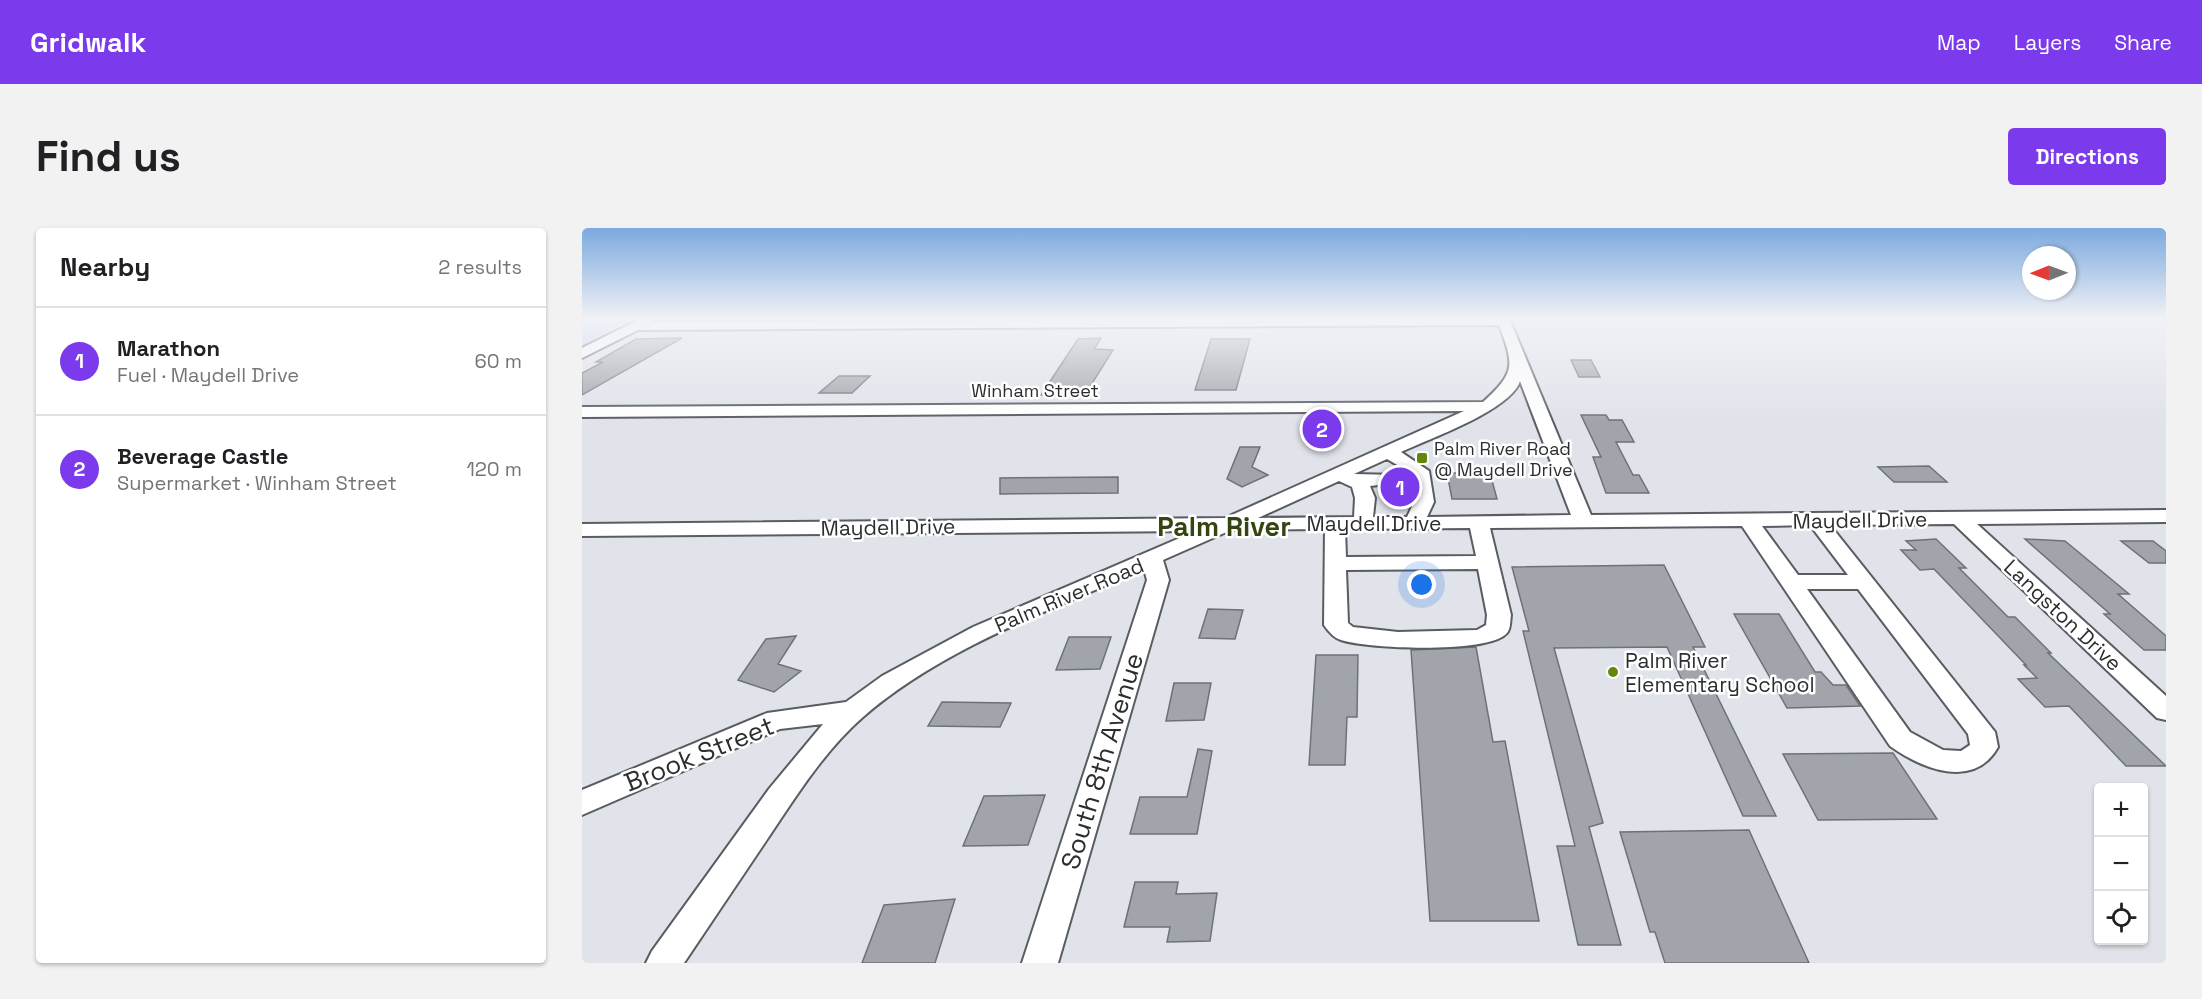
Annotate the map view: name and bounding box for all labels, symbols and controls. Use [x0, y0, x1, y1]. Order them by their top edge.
text: Gridwalk [30, 24, 146, 60]
text: Map [1937, 29, 1981, 56]
text: Layers [2014, 29, 2081, 56]
text: Share [2114, 29, 2172, 56]
button: Directions [2008, 128, 2166, 185]
text: Find us [36, 130, 181, 183]
north arrow [2022, 246, 2076, 300]
text: Nearby [60, 250, 150, 284]
text: 2 results [438, 254, 522, 280]
text: Marathon [117, 334, 220, 362]
text: 1 [75, 348, 84, 374]
text: 60 m [475, 348, 522, 374]
text: Fuel · Maydell Drive [117, 362, 299, 388]
street label: Winham Street [971, 379, 1099, 402]
pin: 2 [1302, 406, 1342, 452]
place label: Palm River Road @ Maydell Drive [1434, 437, 1573, 481]
text: Beverage Castle [117, 442, 288, 470]
marker: Palm River Road @ Maydell Drive [1415, 451, 1429, 465]
text: 2 [74, 456, 85, 482]
text: 120 m [466, 456, 522, 482]
pin: 1 [1380, 464, 1420, 510]
text: Supermarket · Winham Street [117, 470, 397, 496]
street label: Maydell Drive [1792, 505, 1928, 535]
district label: Palm River [1157, 509, 1291, 544]
street label: Maydell Drive [1307, 510, 1441, 537]
street label: Maydell Drive [820, 512, 956, 542]
street label: Palm River Road [990, 551, 1148, 639]
street label: Langston Drive [1998, 553, 2128, 677]
your location [1407, 570, 1436, 599]
place label: Palm River Elementary School [1625, 647, 1815, 698]
street label: South 8th Avenue [1053, 649, 1151, 873]
marker: Palm River Elementary School [1606, 665, 1620, 679]
street label: Brook Street [619, 708, 779, 800]
map controls [2094, 783, 2148, 945]
button: + [2094, 783, 2148, 837]
button: − [2094, 837, 2148, 891]
button: locate [2094, 891, 2148, 945]

